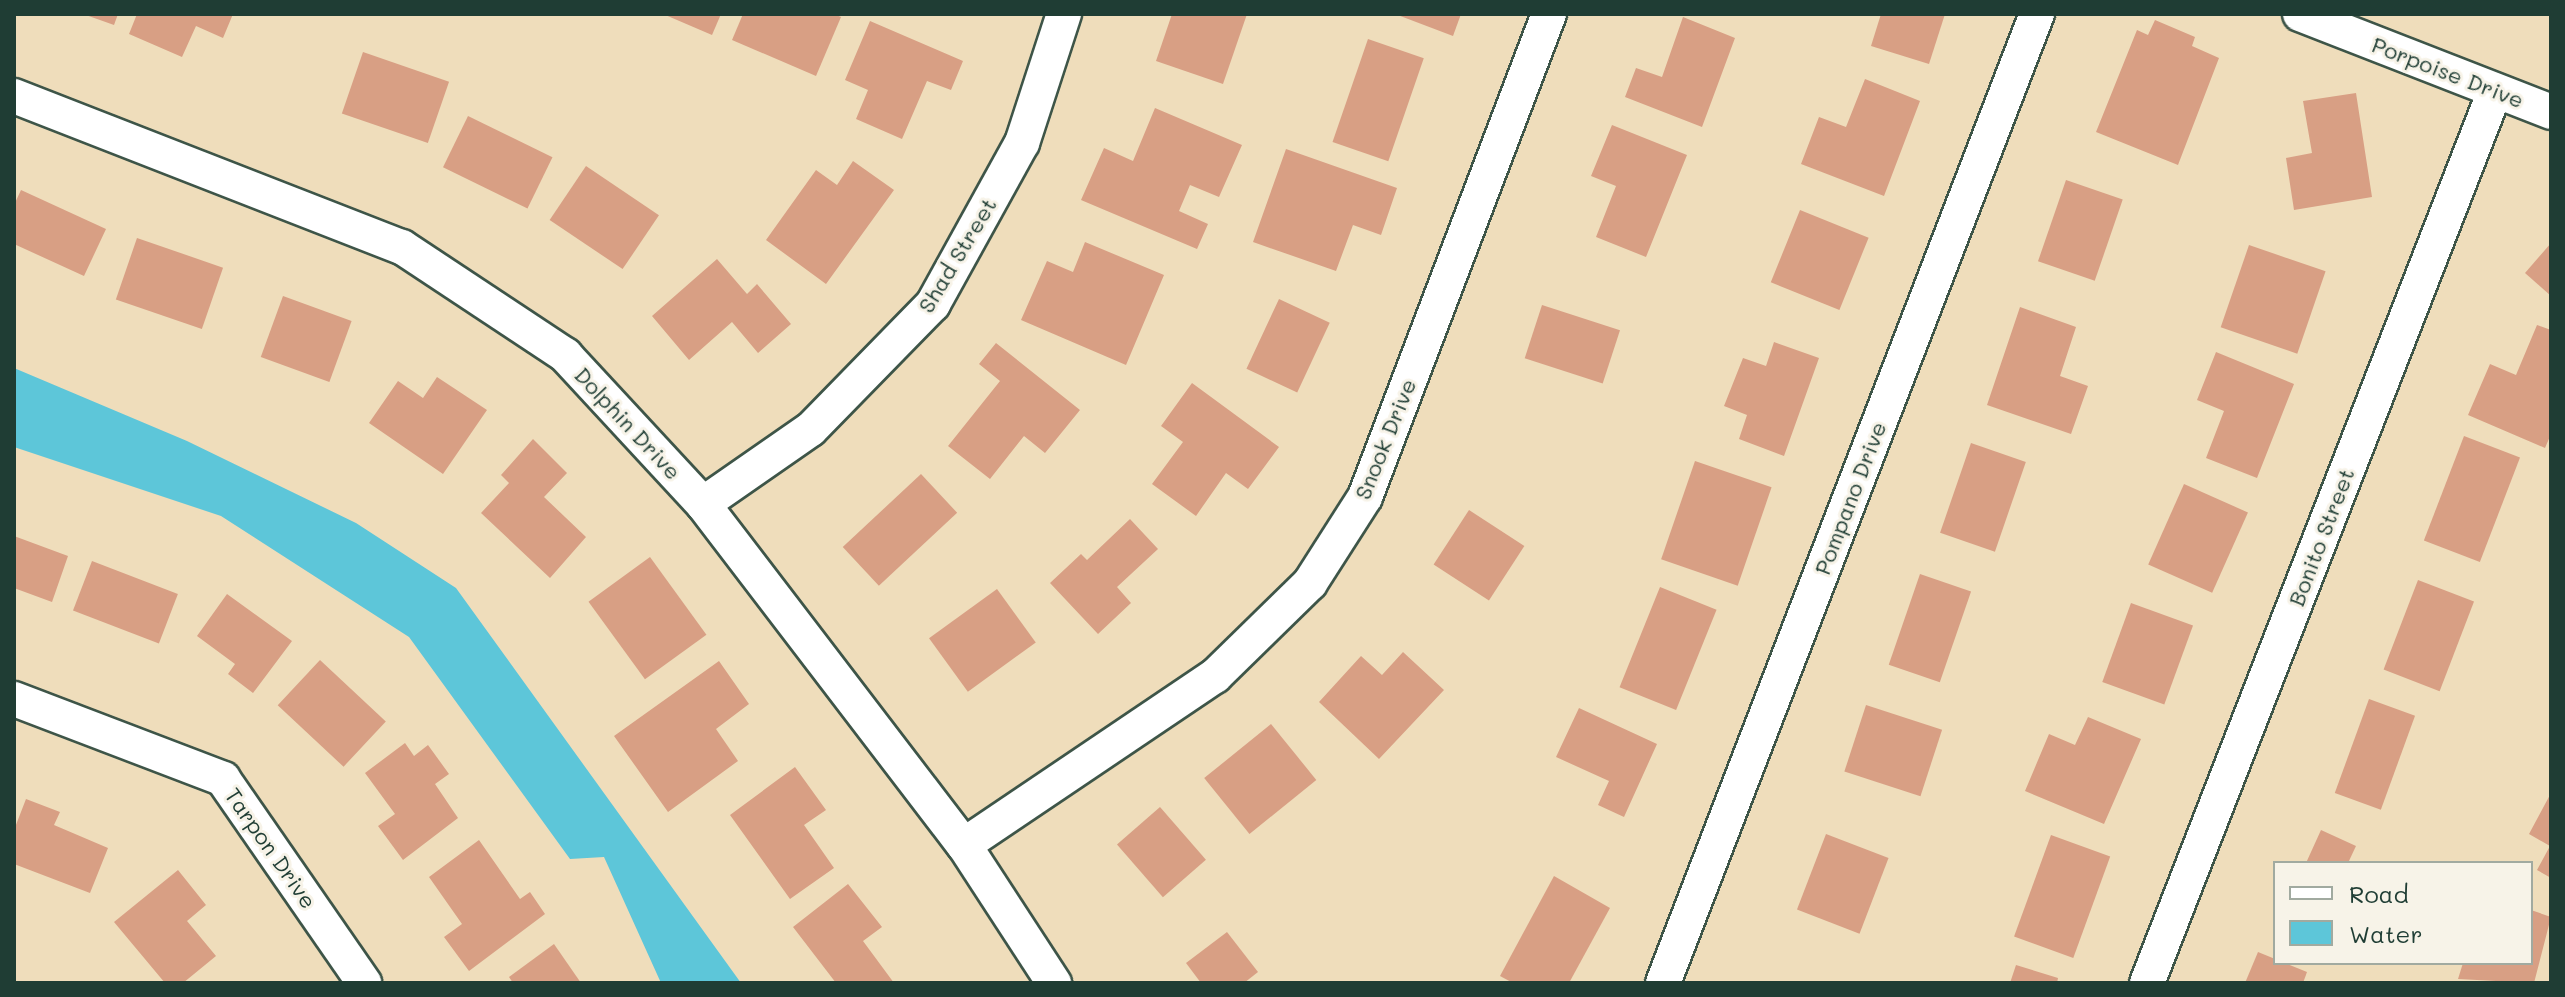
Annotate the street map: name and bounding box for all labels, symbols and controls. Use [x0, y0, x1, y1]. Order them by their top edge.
street label: Porpoise Drive [2368, 31, 2528, 113]
street label: Shad Street [912, 193, 1002, 317]
street label: Dolphin Drive [569, 361, 687, 485]
street label: Snook Drive [1349, 375, 1421, 503]
street label: Pompano Drive [1809, 418, 1891, 578]
street label: Bonito Street [2283, 464, 2359, 610]
street label: Tarpon Drive [220, 783, 322, 913]
legend [2273, 861, 2533, 965]
text: Road [2349, 878, 2409, 909]
text: Water [2349, 918, 2423, 949]

